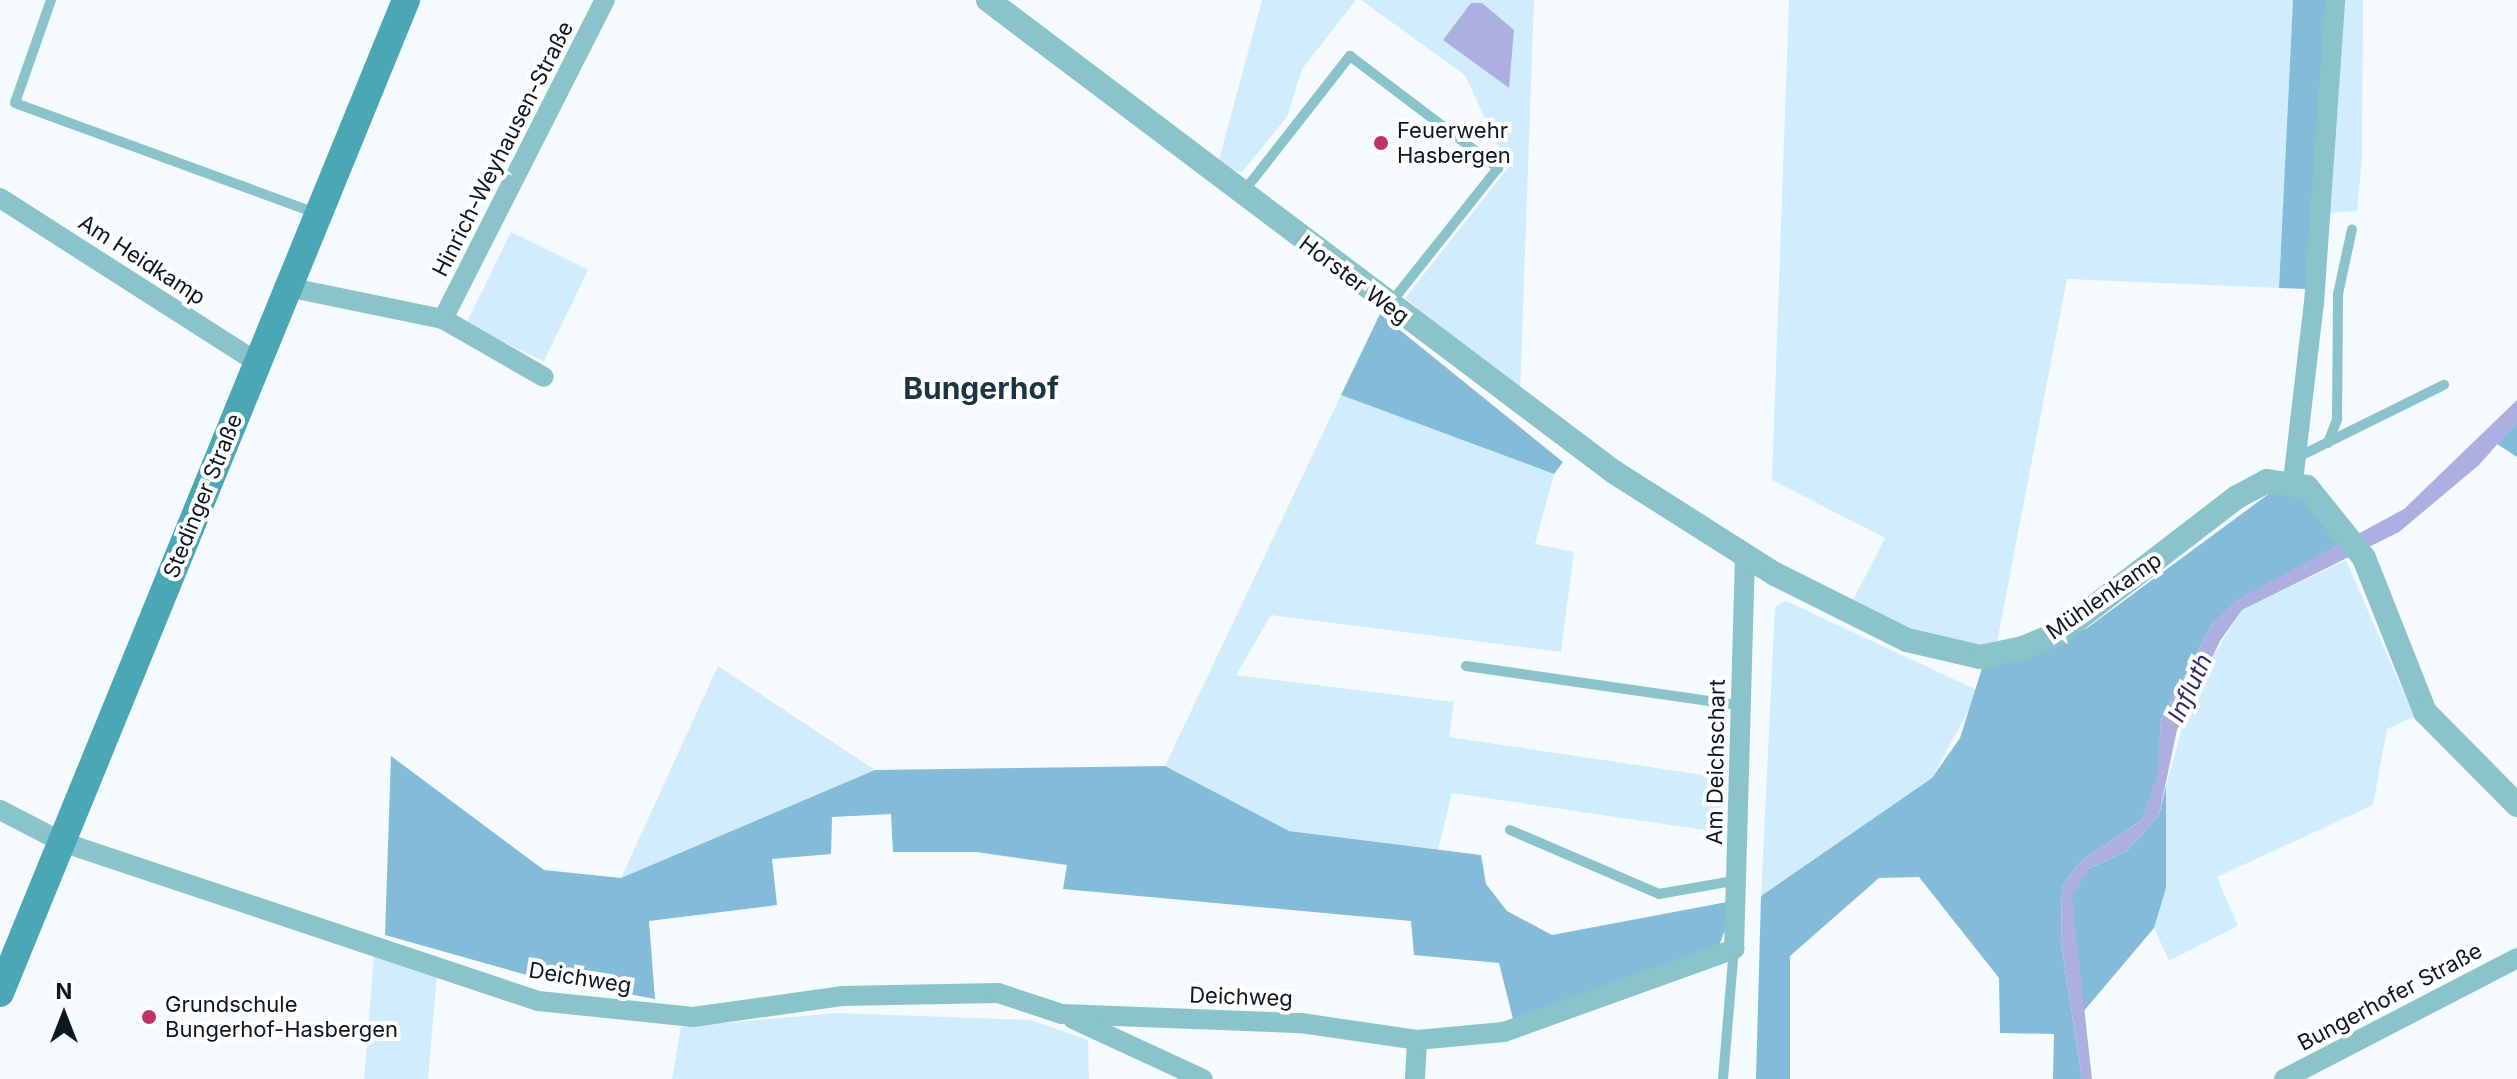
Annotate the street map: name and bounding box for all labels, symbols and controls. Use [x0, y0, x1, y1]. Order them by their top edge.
street label: Hinrich-Weyhausen-Straße [427, 17, 579, 281]
place label: Feuerwehr Hasbergen [1397, 117, 1511, 168]
marker: Feuerwehr Hasbergen [1372, 134, 1390, 152]
street label: Am Heidkamp [74, 209, 210, 311]
street label: Horster Weg [1294, 230, 1414, 330]
district label: Bungerhof [903, 370, 1059, 406]
street label: Stedinger Straße [158, 410, 248, 582]
street label: Mühlenkamp [2041, 547, 2167, 645]
water label: Influth [2162, 649, 2218, 727]
street label: Am Deichschart [1701, 679, 1731, 845]
street label: Bungerhofer Straße [2293, 937, 2487, 1057]
street label: Deichweg [527, 957, 633, 999]
north arrow [24, 975, 104, 1055]
text: N [56, 978, 72, 1004]
street label: Deichweg [1189, 982, 1293, 1012]
place label: Grundschule Bungerhof-Hasbergen [165, 991, 398, 1042]
marker: Grundschule Bungerhof-Hasbergen [140, 1008, 158, 1026]

